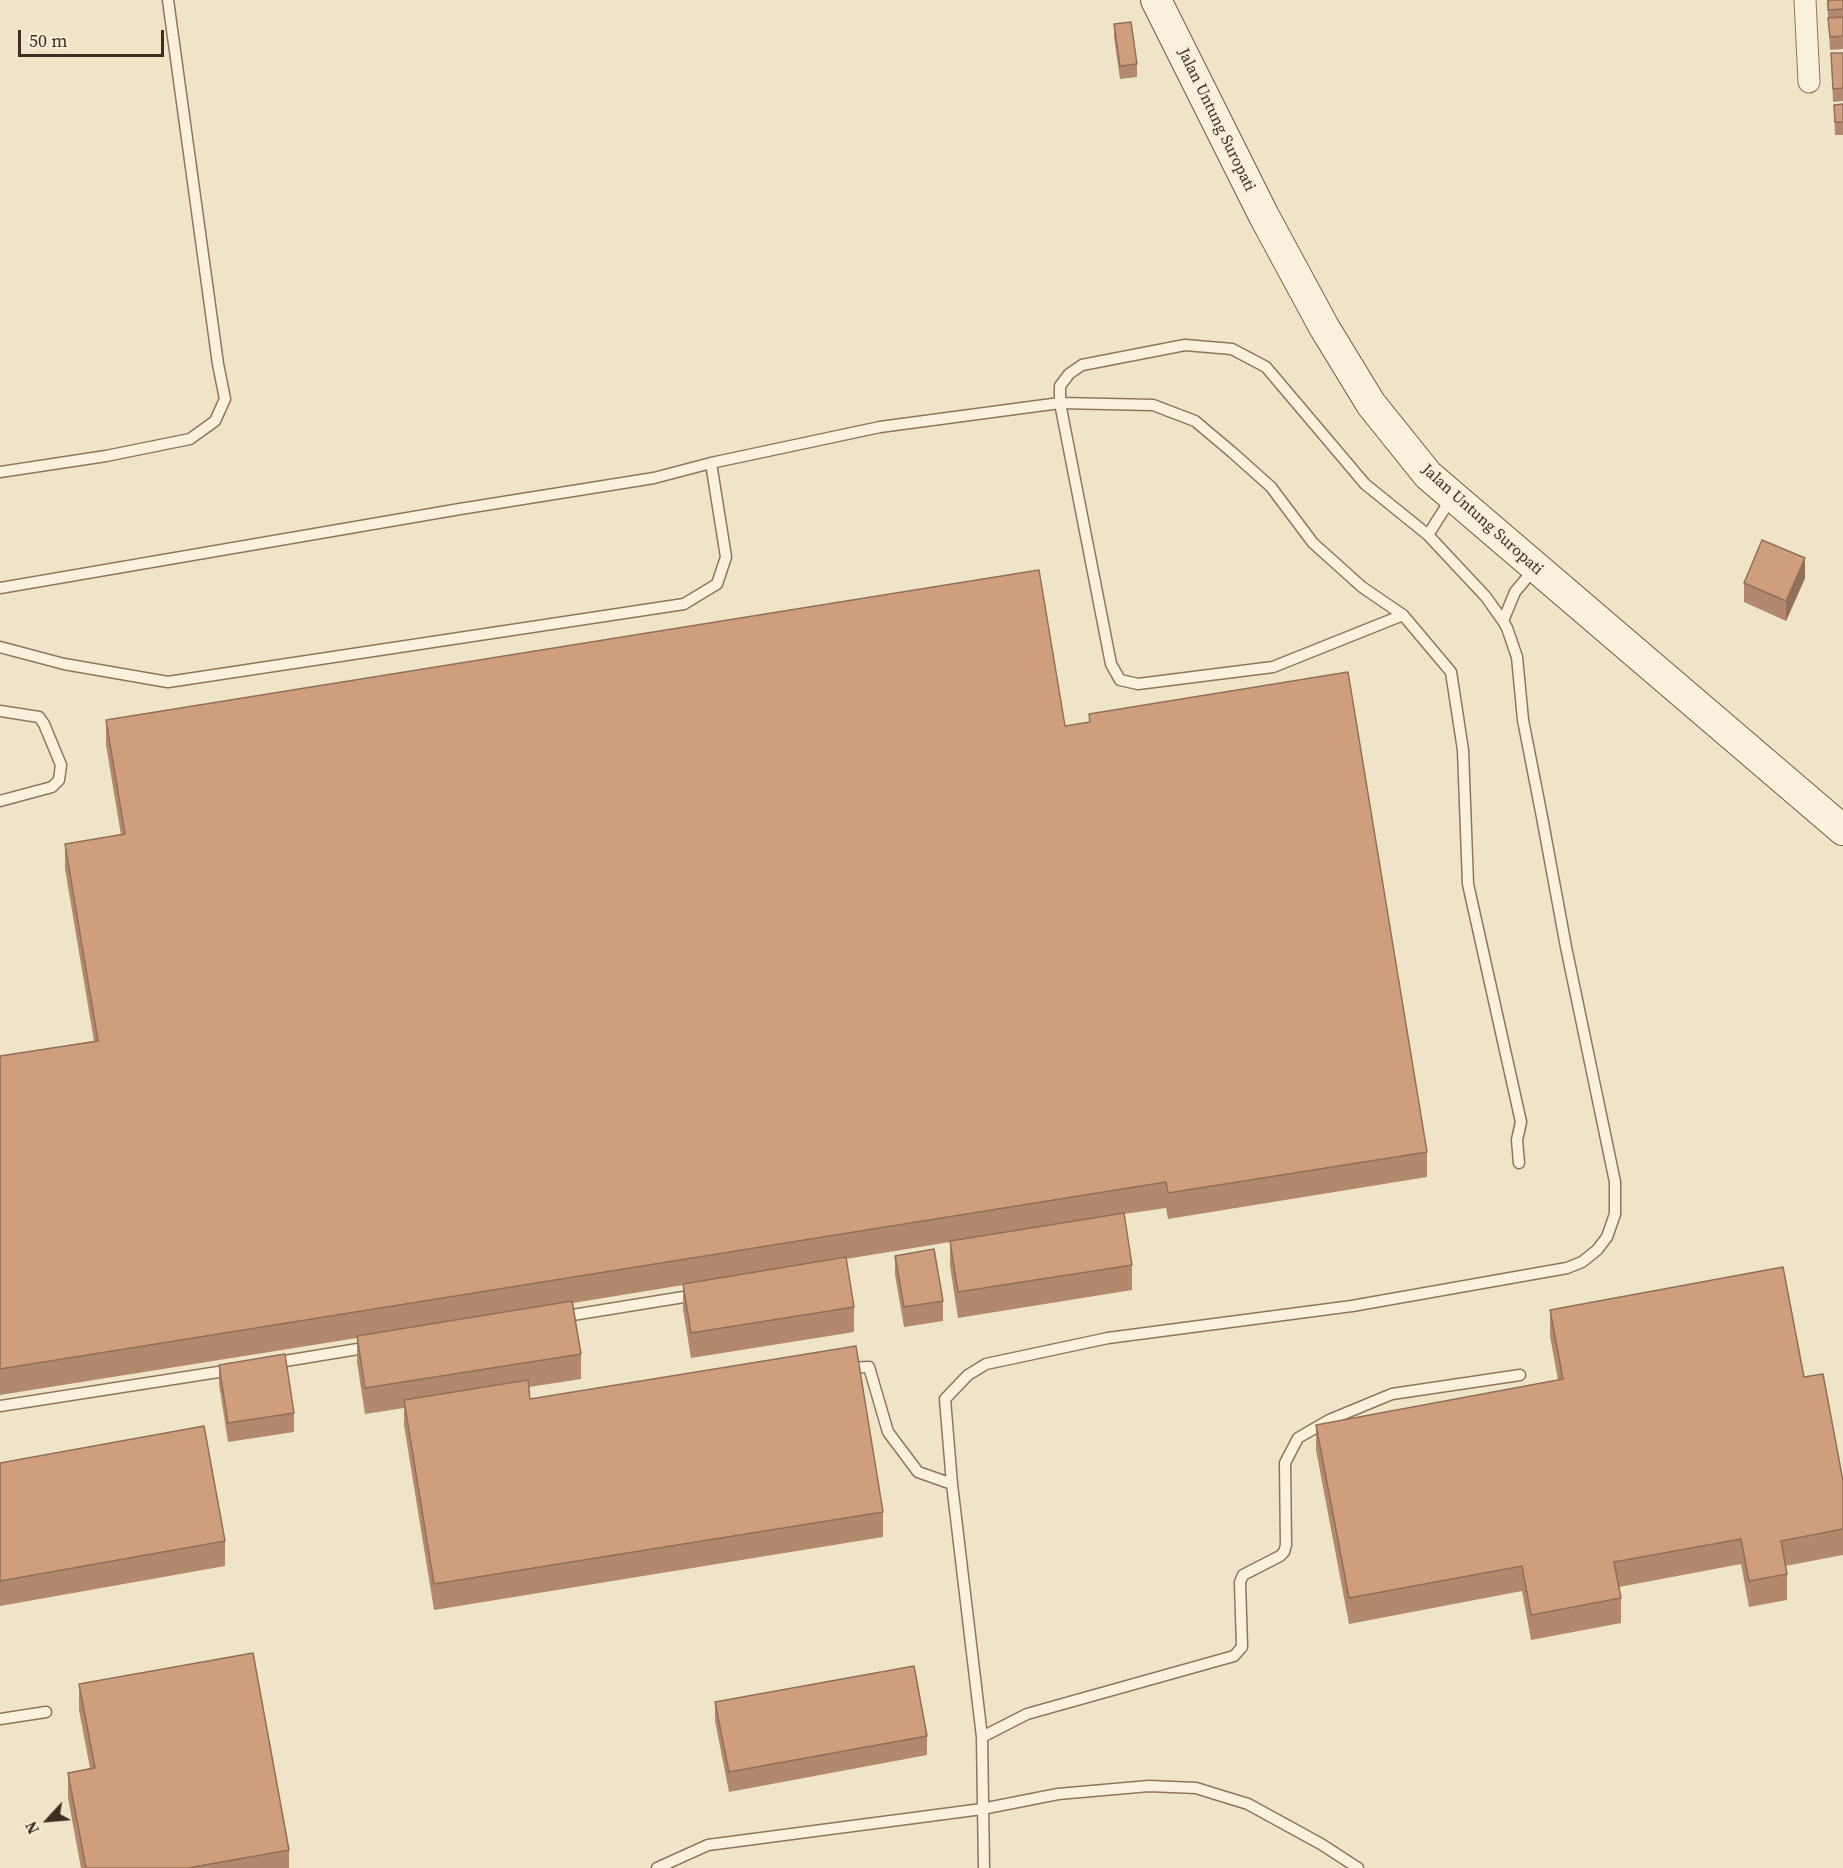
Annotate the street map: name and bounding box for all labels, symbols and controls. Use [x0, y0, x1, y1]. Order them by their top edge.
scale bar [21, 18, 166, 56]
text: 50 m [29, 28, 67, 53]
street label: Jalan Untung Suropati [1173, 45, 1259, 195]
street label: Jalan Untung Suropati [1417, 460, 1547, 580]
north arrow [18, 1790, 78, 1850]
text: N [19, 1818, 44, 1838]

